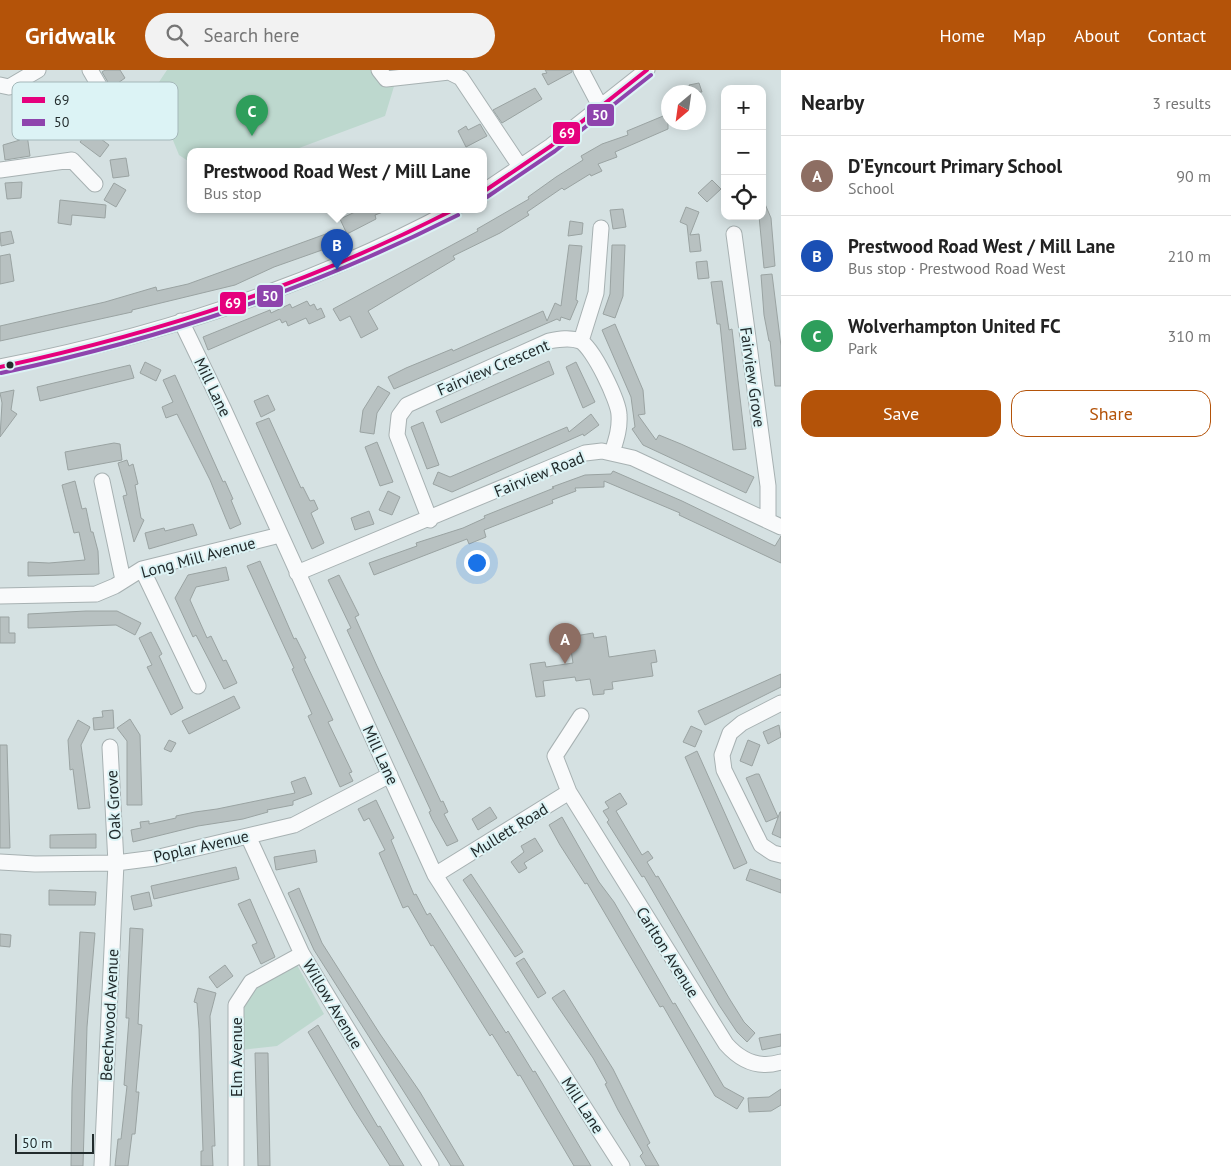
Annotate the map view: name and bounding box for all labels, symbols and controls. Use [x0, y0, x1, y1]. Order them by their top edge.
search box [145, 13, 495, 58]
text: Gridwalk [25, 20, 115, 51]
icon: search [163, 21, 191, 49]
text: Search here [203, 23, 299, 47]
text: Home [939, 24, 985, 47]
text: Map [1013, 24, 1046, 47]
text: About [1074, 24, 1120, 47]
text: Contact [1148, 24, 1206, 47]
legend [12, 82, 178, 140]
north arrow [661, 85, 706, 130]
map controls [721, 85, 766, 220]
button: + [721, 85, 766, 130]
text: Nearby [801, 89, 864, 116]
text: 69 [54, 91, 69, 109]
text: 3 results [1152, 93, 1211, 113]
pin: C [236, 95, 268, 136]
line badge: 50 [586, 103, 615, 127]
text: 50 [592, 106, 608, 124]
text: 50 [54, 113, 70, 131]
line badge: 69 [552, 121, 581, 145]
text: 69 [559, 124, 575, 142]
button: − [721, 130, 766, 175]
popup [187, 148, 487, 213]
text: D'Eyncourt Primary School [848, 154, 1062, 178]
text: Prestwood Road West / Mill Lane [203, 159, 471, 183]
text: A [812, 166, 822, 186]
text: 90 m [1176, 166, 1211, 186]
button: locate [721, 175, 766, 220]
text: School [848, 178, 894, 198]
text: Bus stop [203, 183, 262, 203]
pin: B [321, 229, 353, 270]
text: Prestwood Road West / Mill Lane [848, 234, 1115, 258]
text: B [812, 246, 822, 266]
text: 210 m [1168, 246, 1211, 266]
text: Bus stop · Prestwood Road West [848, 258, 1065, 278]
line badge: 50 [256, 284, 284, 308]
text: 50 [262, 287, 278, 305]
line badge: 69 [219, 291, 247, 315]
text: 69 [225, 294, 241, 312]
text: Wolverhampton United FC [848, 314, 1061, 338]
street label: Fairview Grove [736, 326, 770, 428]
text: C [813, 326, 821, 346]
text: 310 m [1168, 326, 1211, 346]
street label: Fairview Crescent [434, 334, 553, 400]
text: Park [848, 338, 877, 358]
street label: Mill Lane [190, 354, 236, 420]
unlabelled marker [5, 360, 15, 370]
button: Save [801, 390, 1001, 437]
button: Share [1011, 390, 1211, 437]
street label: Fairview Road [491, 447, 587, 501]
street label: Long Mill Avenue [139, 532, 257, 582]
your location [464, 550, 490, 576]
pin: A [549, 623, 581, 664]
street label: Mill Lane [359, 722, 403, 788]
street label: Oak Grove [101, 770, 125, 840]
street label: Mullett Road [466, 798, 552, 862]
street label: Poplar Avenue [151, 825, 251, 867]
street label: Carlton Avenue [632, 903, 704, 1001]
street label: Beechwood Avenue [96, 948, 122, 1082]
street label: Willow Avenue [299, 956, 367, 1052]
street label: Elm Avenue [226, 1017, 246, 1097]
street label: Mill Lane [557, 1073, 609, 1137]
scale bar [15, 1131, 94, 1154]
text: 50 m [22, 1134, 52, 1152]

